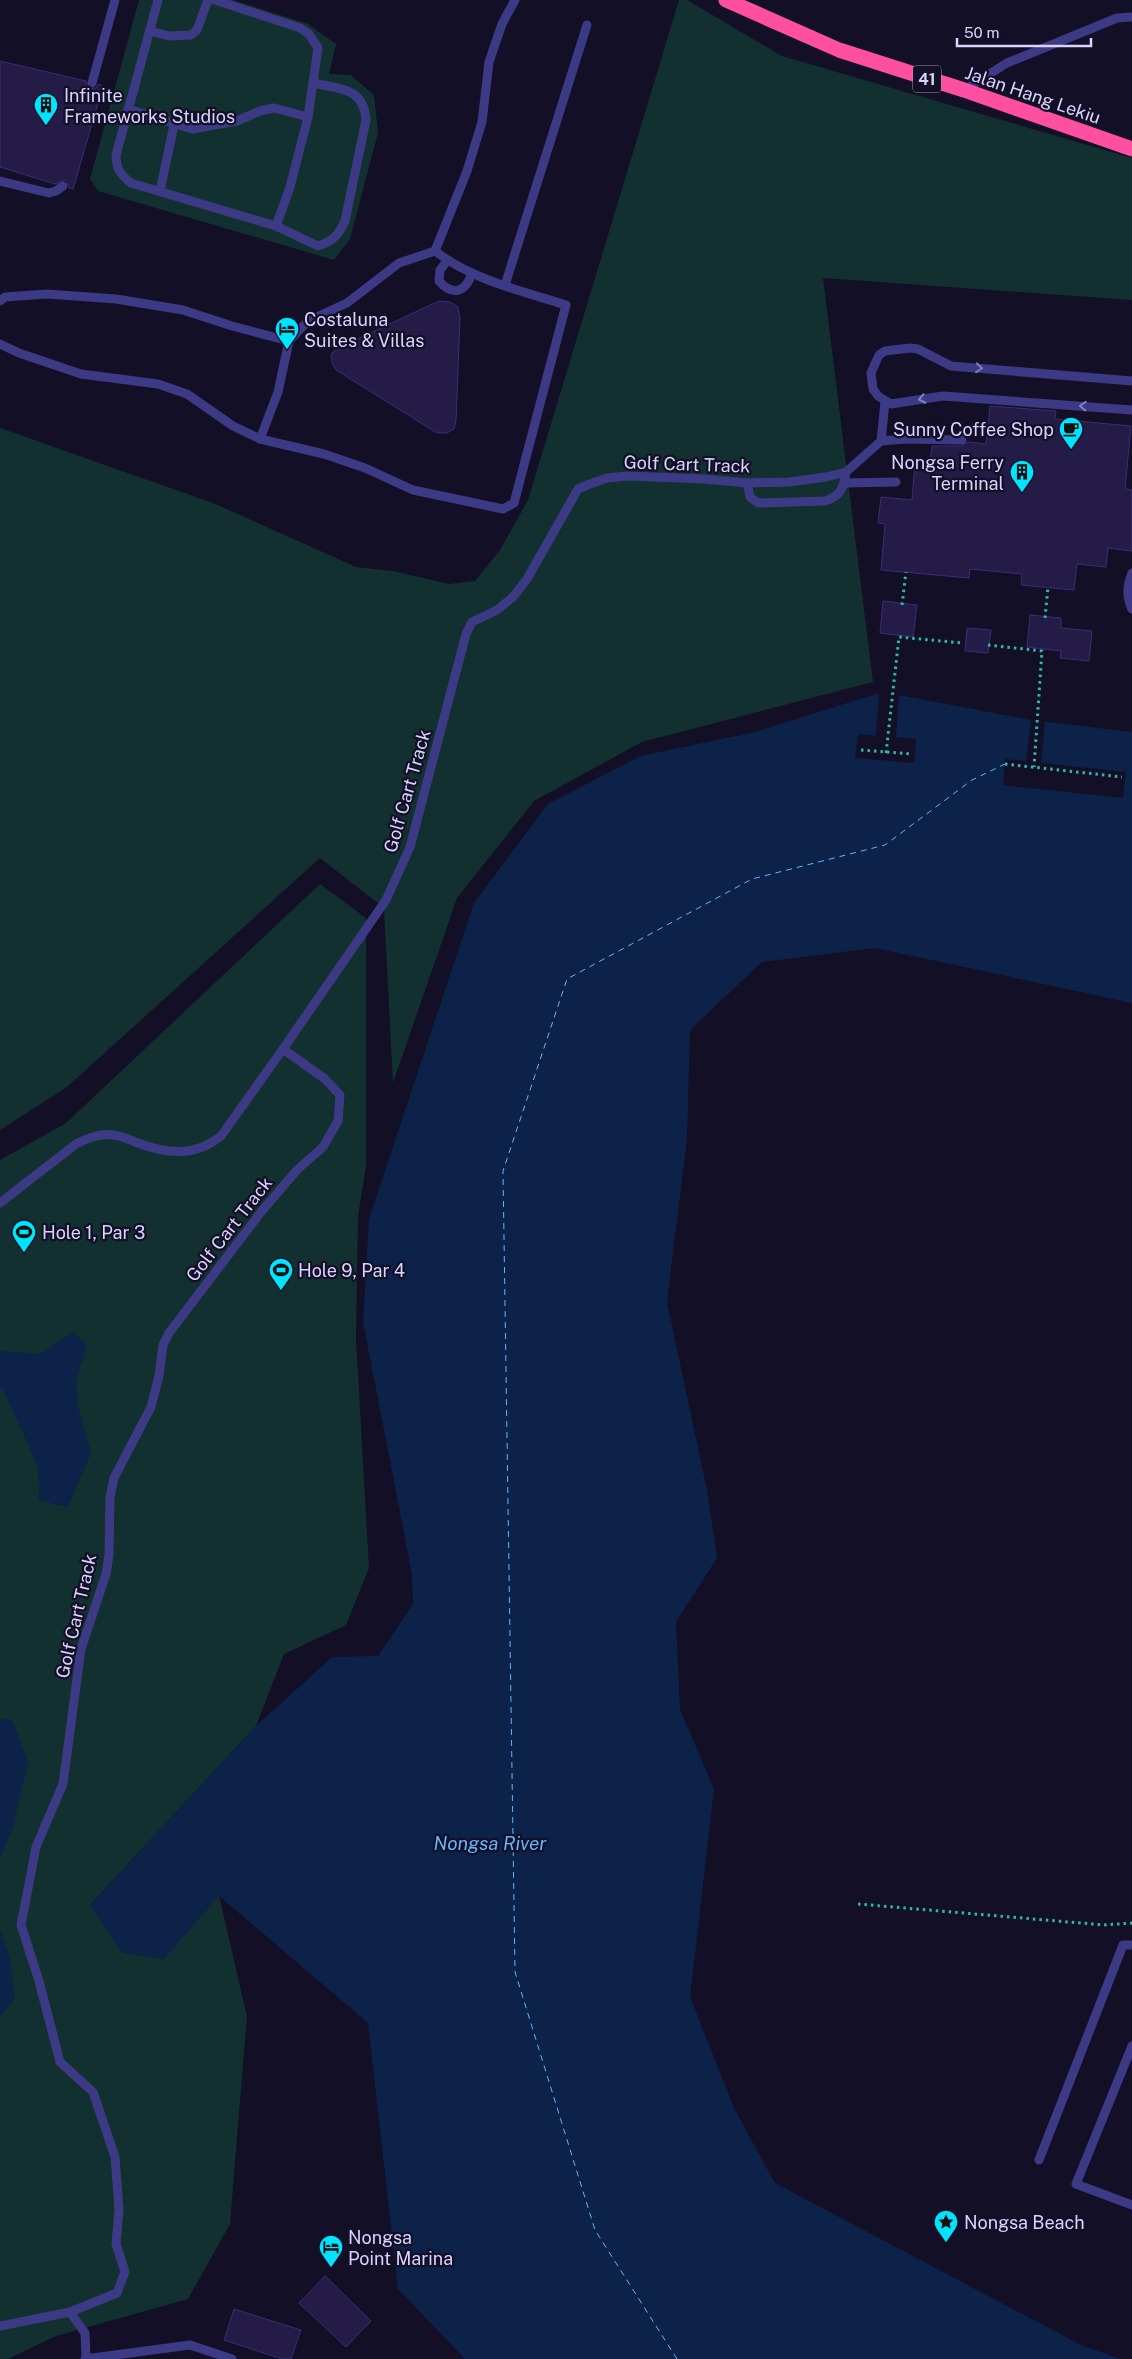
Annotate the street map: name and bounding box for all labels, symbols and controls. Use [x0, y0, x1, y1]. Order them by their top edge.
scale bar [957, 15, 1091, 47]
text: 50 m [964, 24, 999, 41]
street label: Jalan Hang Lekiu [962, 62, 1104, 128]
road number: 41 [913, 66, 941, 92]
place label: Infinite Frameworks Studios [64, 85, 235, 127]
building icon: Infinite Frameworks Studios [33, 92, 59, 126]
place label: Costaluna Suites & Villas [304, 309, 424, 351]
hotel icon: Costaluna Suites & Villas [274, 316, 300, 350]
one-way arrow [975, 363, 983, 374]
one-way arrow [917, 393, 926, 404]
one-way arrow [1079, 401, 1087, 412]
cafe icon: Sunny Coffee Shop [1058, 416, 1084, 450]
place label: Sunny Coffee Shop [893, 419, 1054, 440]
street label: Golf Cart Track [623, 451, 751, 477]
place label: Nongsa Ferry Terminal [891, 452, 1004, 494]
building icon: Nongsa Ferry Terminal [1009, 459, 1035, 493]
street label: Golf Cart Track [379, 727, 435, 855]
street label: Golf Cart Track [182, 1173, 276, 1285]
sports icon: Hole 1, Par 3 [11, 1219, 37, 1253]
place label: Hole 1, Par 3 [42, 1222, 145, 1243]
sports icon: Hole 9, Par 4 [268, 1257, 294, 1291]
place label: Hole 9, Par 4 [298, 1260, 405, 1281]
street label: Golf Cart Track [52, 1552, 100, 1680]
water label: Nongsa River [433, 1832, 547, 1854]
place icon: Nongsa Beach [933, 2209, 959, 2243]
place label: Nongsa Beach [964, 2212, 1085, 2233]
place label: Nongsa Point Marina [348, 2227, 453, 2269]
hotel icon: Nongsa Point Marina [318, 2234, 344, 2268]

